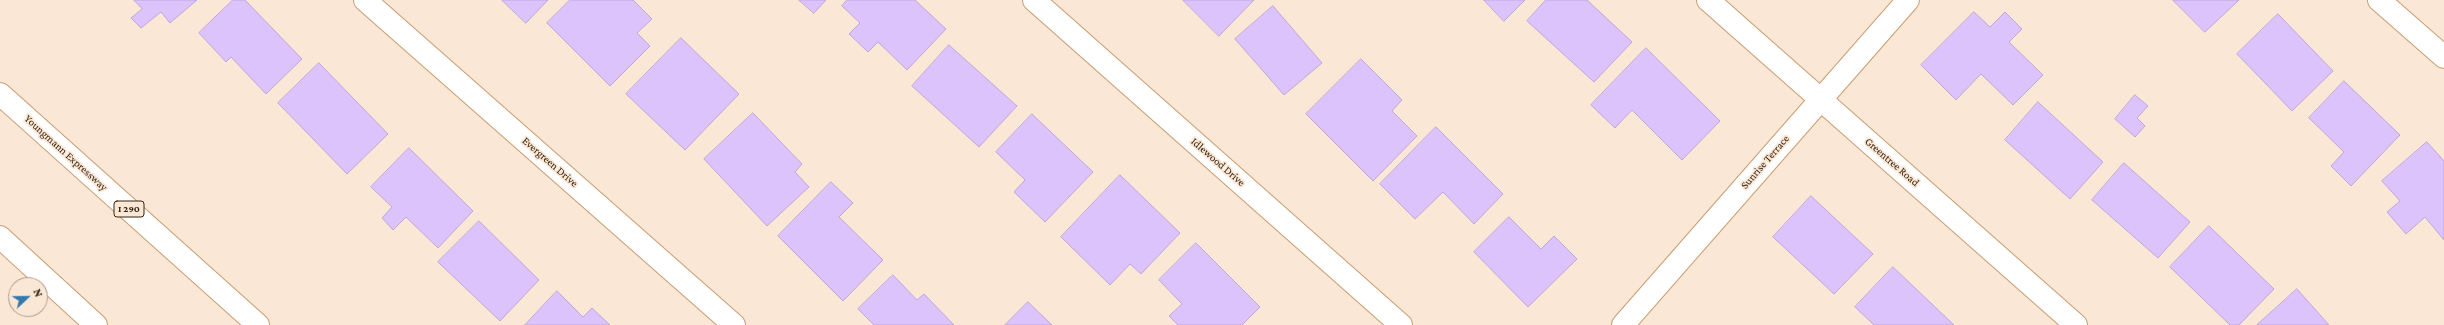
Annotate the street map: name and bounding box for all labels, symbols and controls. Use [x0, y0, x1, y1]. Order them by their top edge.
street label: Youngmann Expressway [22, 112, 110, 194]
street label: Sunrise Terrace [1738, 132, 1792, 192]
street label: Evergreen Drive [519, 134, 581, 190]
street label: Idlewood Drive [1188, 135, 1248, 189]
street label: Greentree Road [1862, 135, 1922, 189]
road number: I 290 [114, 201, 144, 217]
north arrow [8, 277, 48, 317]
text: N [31, 287, 45, 299]

